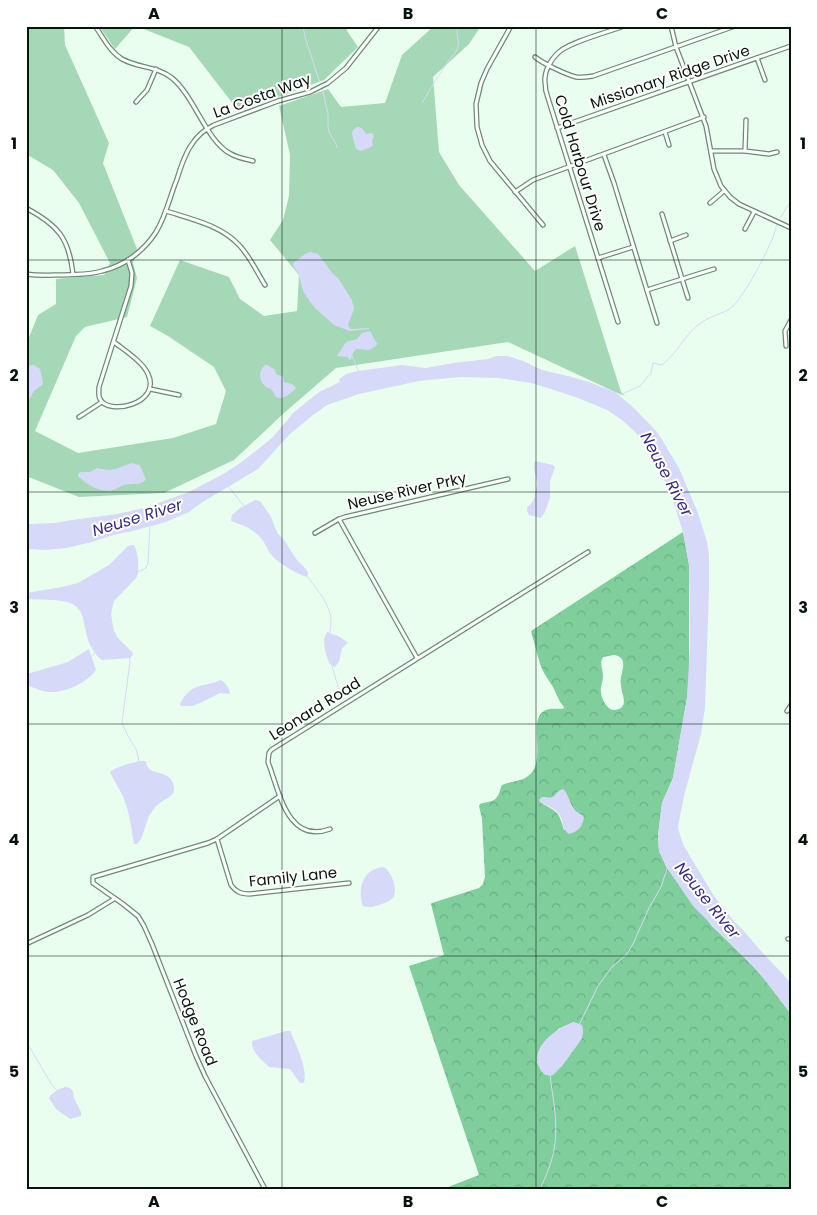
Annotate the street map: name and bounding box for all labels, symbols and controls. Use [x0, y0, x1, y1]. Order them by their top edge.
text: A [148, 2, 160, 25]
text: B [403, 2, 413, 25]
text: C [656, 2, 668, 25]
street label: Missionary Ridge Drive [587, 39, 752, 114]
street label: La Costa Way [210, 68, 314, 123]
street label: Cold Harbour Drive [550, 92, 611, 234]
text: 1 [11, 132, 17, 155]
text: 1 [800, 132, 806, 155]
text: 2 [9, 364, 19, 387]
text: 2 [798, 364, 808, 387]
water label: Neuse River [635, 428, 699, 522]
street label: Neuse River Prky [346, 467, 469, 514]
water label: Neuse River [89, 493, 186, 542]
text: 3 [9, 596, 19, 619]
text: 3 [798, 596, 808, 619]
street label: Leonard Road [265, 672, 364, 745]
text: 4 [9, 828, 20, 851]
text: 4 [798, 828, 809, 851]
water label: Neuse River [669, 857, 746, 944]
street label: Family Lane [248, 861, 338, 892]
street label: Hodge Road [168, 975, 223, 1069]
text: 5 [9, 1060, 19, 1083]
text: 5 [798, 1060, 808, 1083]
text: A [148, 1190, 160, 1213]
text: B [403, 1190, 413, 1213]
text: C [656, 1190, 668, 1213]

